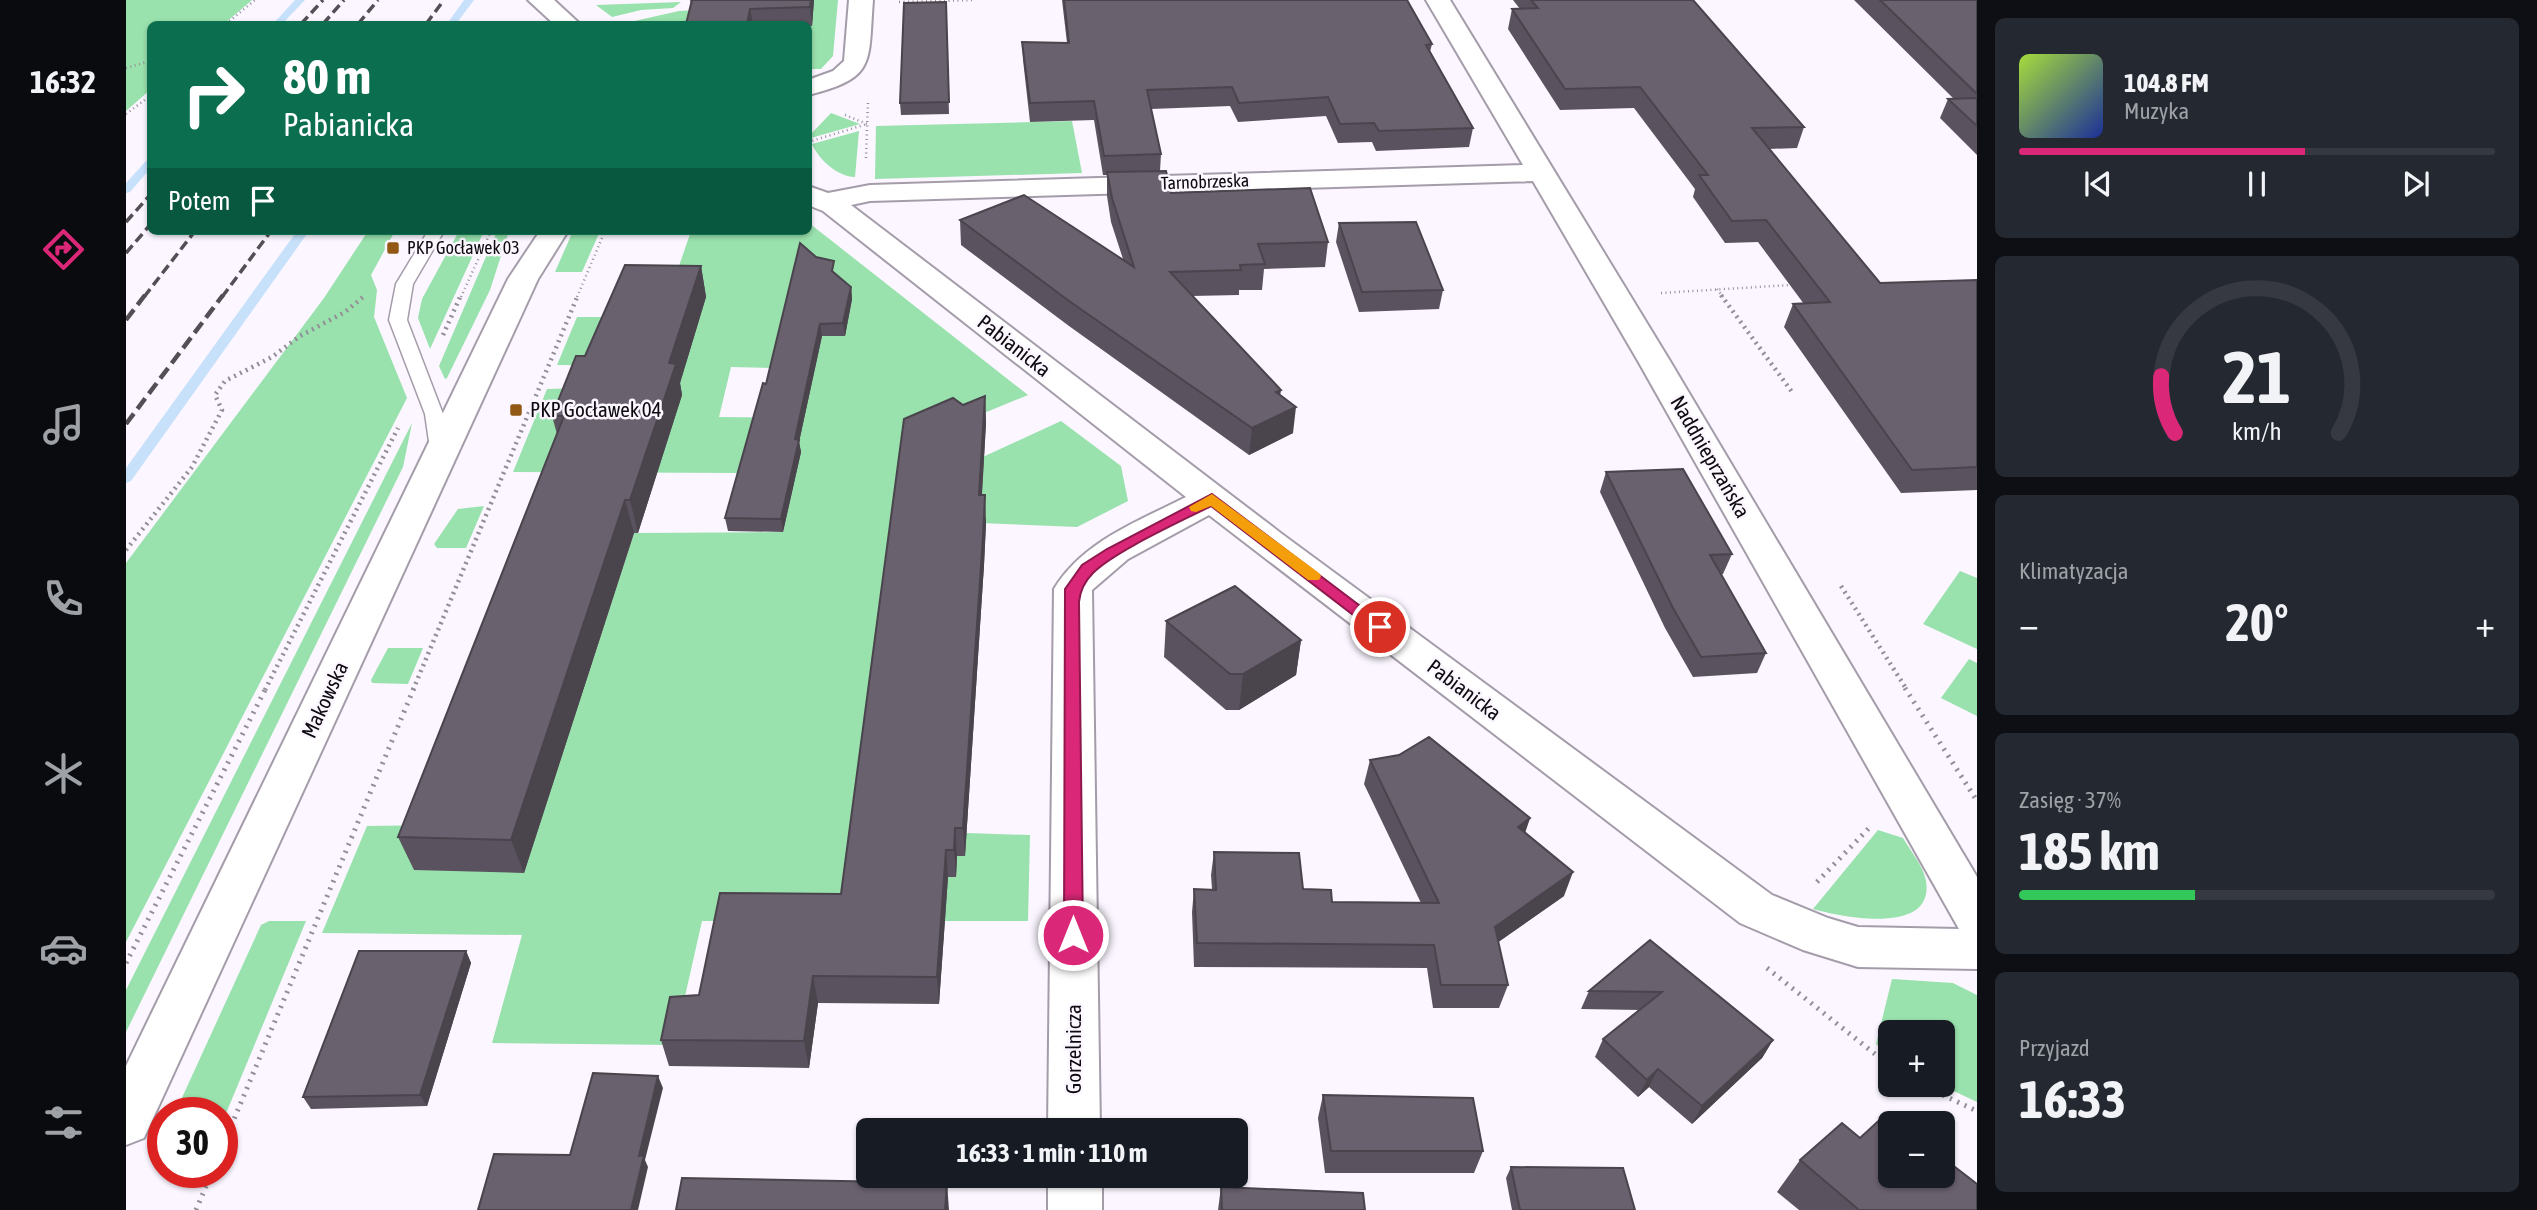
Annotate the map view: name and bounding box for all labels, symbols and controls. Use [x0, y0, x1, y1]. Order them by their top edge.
text: 80 m [283, 48, 371, 104]
icon: right [168, 49, 259, 140]
text: 16:32 [30, 63, 96, 100]
text: 104.8 FM [2124, 68, 2209, 98]
text: Muzyka [2124, 98, 2189, 124]
text: Pabianicka [283, 106, 414, 143]
icon: previous [2079, 165, 2117, 203]
icon: pause [2238, 165, 2276, 203]
icon: next [2397, 165, 2435, 203]
street label: Tarnobrzeska [1160, 169, 1250, 194]
icon: arrive [244, 182, 282, 220]
text: Potem [168, 186, 230, 216]
icon: directions [39, 225, 88, 274]
place label: PKP Gocławek 03 [407, 237, 520, 258]
marker: PKP Gocławek 03 [385, 240, 401, 256]
street label: Pabianicka [973, 309, 1056, 381]
text: 21 [2223, 335, 2291, 418]
street label: Naddnieprzańska [1666, 391, 1755, 522]
place label: PKP Gocławek 04 [530, 397, 662, 421]
icon: music [39, 400, 88, 449]
marker: PKP Gocławek 04 [508, 402, 524, 418]
text: km/h [2232, 416, 2282, 444]
text: Klimatyzacja [2019, 558, 2128, 584]
icon: phone [39, 574, 88, 623]
text: 20° [2225, 592, 2289, 652]
pin [1350, 597, 1410, 657]
text: − [2019, 602, 2039, 645]
text: + [2475, 602, 2495, 645]
icon: arrive [1361, 608, 1399, 646]
street label: Pabianicka [1423, 654, 1506, 725]
street label: Makowska [296, 658, 352, 741]
icon: climate [39, 749, 88, 798]
text: Zasięg · 37% [2019, 787, 2121, 813]
text: 185 km [2019, 821, 2160, 881]
position arrow [1036, 898, 1110, 972]
icon: car [39, 924, 88, 973]
street label: Gorzelnicza [1061, 1004, 1085, 1094]
map controls [1878, 1020, 1955, 1188]
button: + [1878, 1020, 1955, 1097]
text: Przyjazd [2019, 1035, 2090, 1061]
text: 16:33 [2019, 1069, 2126, 1129]
speed limit sign: 30 [147, 1097, 238, 1188]
icon: filters [39, 1098, 88, 1147]
button: − [1878, 1111, 1955, 1188]
text: 16:33 · 1 min · 110 m [957, 1138, 1147, 1168]

